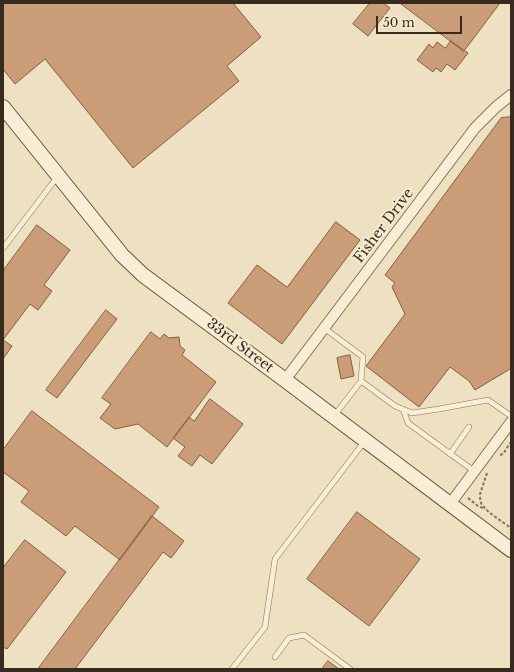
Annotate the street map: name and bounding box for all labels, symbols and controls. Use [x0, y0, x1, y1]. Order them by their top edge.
scale bar [378, 8, 464, 34]
text: 50 m [383, 15, 415, 30]
street label: Fisher Drive [351, 185, 417, 267]
street label: 33rd Street [203, 315, 277, 377]

